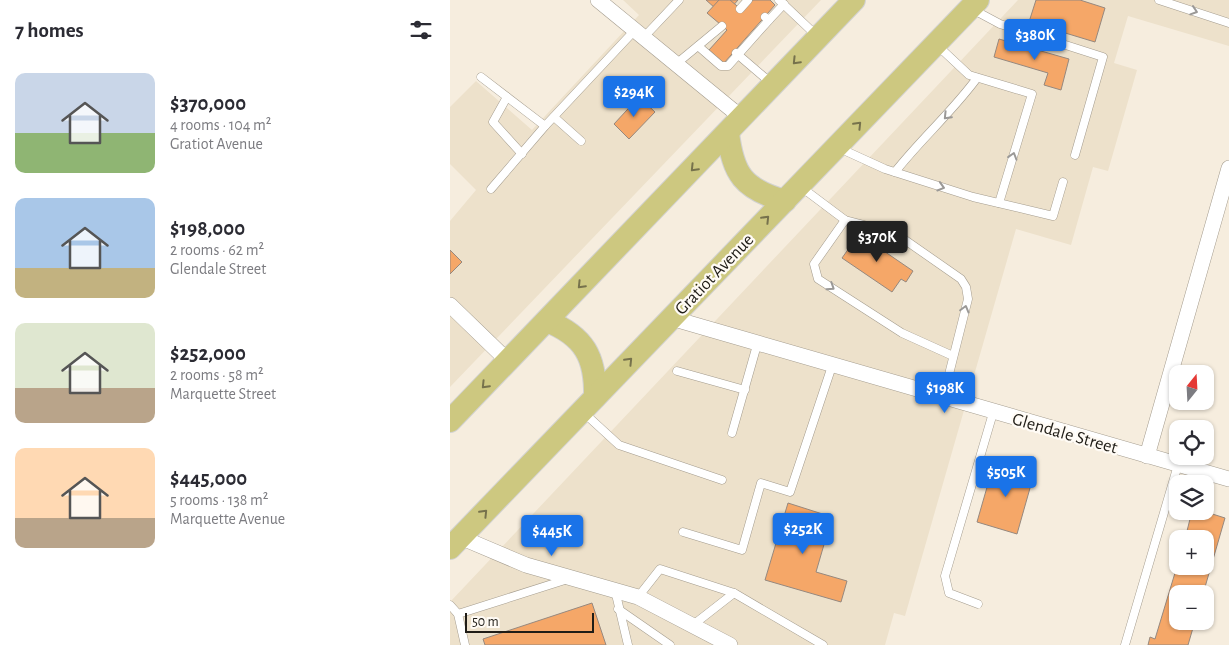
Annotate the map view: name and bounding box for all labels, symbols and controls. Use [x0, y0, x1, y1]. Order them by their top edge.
one-way arrow [1189, 6, 1198, 16]
icon: filters [407, 16, 435, 44]
pin: $380K [1000, 18, 1070, 61]
text: 7 homes [15, 20, 84, 41]
text: $380K [1015, 27, 1055, 43]
one-way arrow [793, 55, 802, 64]
pin: $294K [599, 76, 669, 118]
text: $294K [614, 84, 654, 100]
icon: home [55, 93, 115, 153]
text: $370,000 [170, 93, 246, 114]
one-way arrow [944, 110, 953, 119]
text: 4 rooms · 104 m² [170, 117, 271, 133]
one-way arrow [852, 122, 861, 131]
text: Gratiot Avenue [170, 136, 263, 152]
one-way arrow [1007, 153, 1017, 161]
one-way arrow [691, 162, 700, 171]
one-way arrow [937, 181, 945, 191]
one-way arrow [761, 216, 770, 225]
icon: home [55, 218, 115, 278]
text: $198,000 [170, 218, 245, 239]
pin: $370K [842, 220, 912, 263]
text: $370K [858, 229, 896, 245]
street label: Gratiot Avenue [672, 231, 757, 319]
text: 2 rooms · 62 m² [170, 242, 264, 258]
text: Glendale Street [170, 261, 266, 277]
one-way arrow [578, 279, 587, 288]
one-way arrow [825, 281, 835, 290]
one-way arrow [959, 305, 970, 314]
icon: home [55, 343, 115, 403]
text: $252,000 [170, 343, 246, 364]
one-way arrow [623, 358, 632, 367]
north arrow [1169, 365, 1214, 410]
map controls [1169, 365, 1214, 630]
text: 2 rooms · 58 m² [170, 367, 264, 383]
pin: $198K [910, 372, 980, 414]
one-way arrow [482, 379, 491, 388]
text: $198K [926, 380, 964, 396]
text: Marquette Street [170, 386, 276, 402]
street label: Glendale Street [1010, 410, 1120, 458]
button: locate [1169, 420, 1214, 465]
pin: $505K [971, 456, 1041, 498]
text: $505K [987, 464, 1025, 480]
icon: home [55, 468, 115, 528]
text: $445,000 [170, 468, 247, 489]
button: layers [1169, 475, 1214, 520]
text: 5 rooms · 138 m² [170, 492, 268, 508]
one-way arrow [478, 509, 487, 518]
text: Marquette Avenue [170, 511, 285, 527]
pin: $252K [768, 512, 838, 555]
pin: $445K [517, 514, 587, 557]
text: $252K [784, 521, 822, 537]
text: $445K [532, 523, 572, 539]
button: + [1169, 530, 1214, 575]
button: − [1169, 585, 1214, 630]
scale bar [465, 610, 594, 633]
text: 50 m [472, 615, 499, 629]

